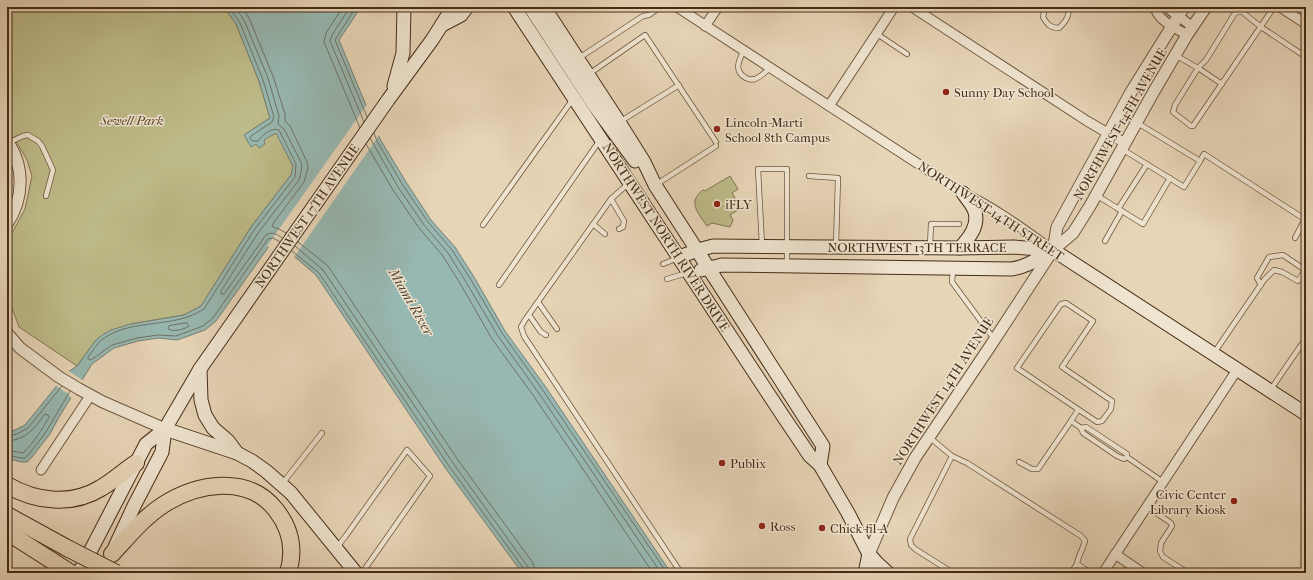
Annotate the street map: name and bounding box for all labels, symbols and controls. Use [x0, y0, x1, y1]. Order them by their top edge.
street label: NORTHWEST 14TH AVENUE [1070, 45, 1170, 203]
place label: Sunny Day School [954, 85, 1055, 100]
marker: Sunny Day School [941, 87, 951, 97]
park label: Sewell Park [99, 113, 164, 128]
place label: Lincoln-Marti School 8th Campus [725, 115, 830, 145]
marker: Lincoln-Marti School 8th Campus [712, 124, 722, 134]
street label: NORTHWEST NORTH RIVER DRIVE [599, 140, 733, 334]
street label: NORTHWEST 17TH AVENUE [252, 141, 362, 291]
street label: NORTHWEST 14TH STREET [915, 158, 1067, 264]
place label: iFLY [725, 197, 753, 212]
marker: iFLY [712, 199, 722, 209]
street label: NORTHWEST 13TH TERRACE [827, 240, 1007, 255]
water label: Miami River [384, 264, 438, 340]
street label: NORTHWEST 14TH AVENUE [890, 314, 996, 468]
place label: Publix [730, 456, 766, 471]
marker: Publix [717, 458, 727, 468]
place label: Civic Center Library Kiosk [1150, 487, 1226, 517]
marker: Civic Center Library Kiosk [1229, 496, 1239, 506]
place label: Ross [770, 519, 796, 534]
marker: Ross [757, 521, 767, 531]
place label: Chick-fil-A [830, 521, 889, 536]
marker: Chick-fil-A [817, 523, 827, 533]

